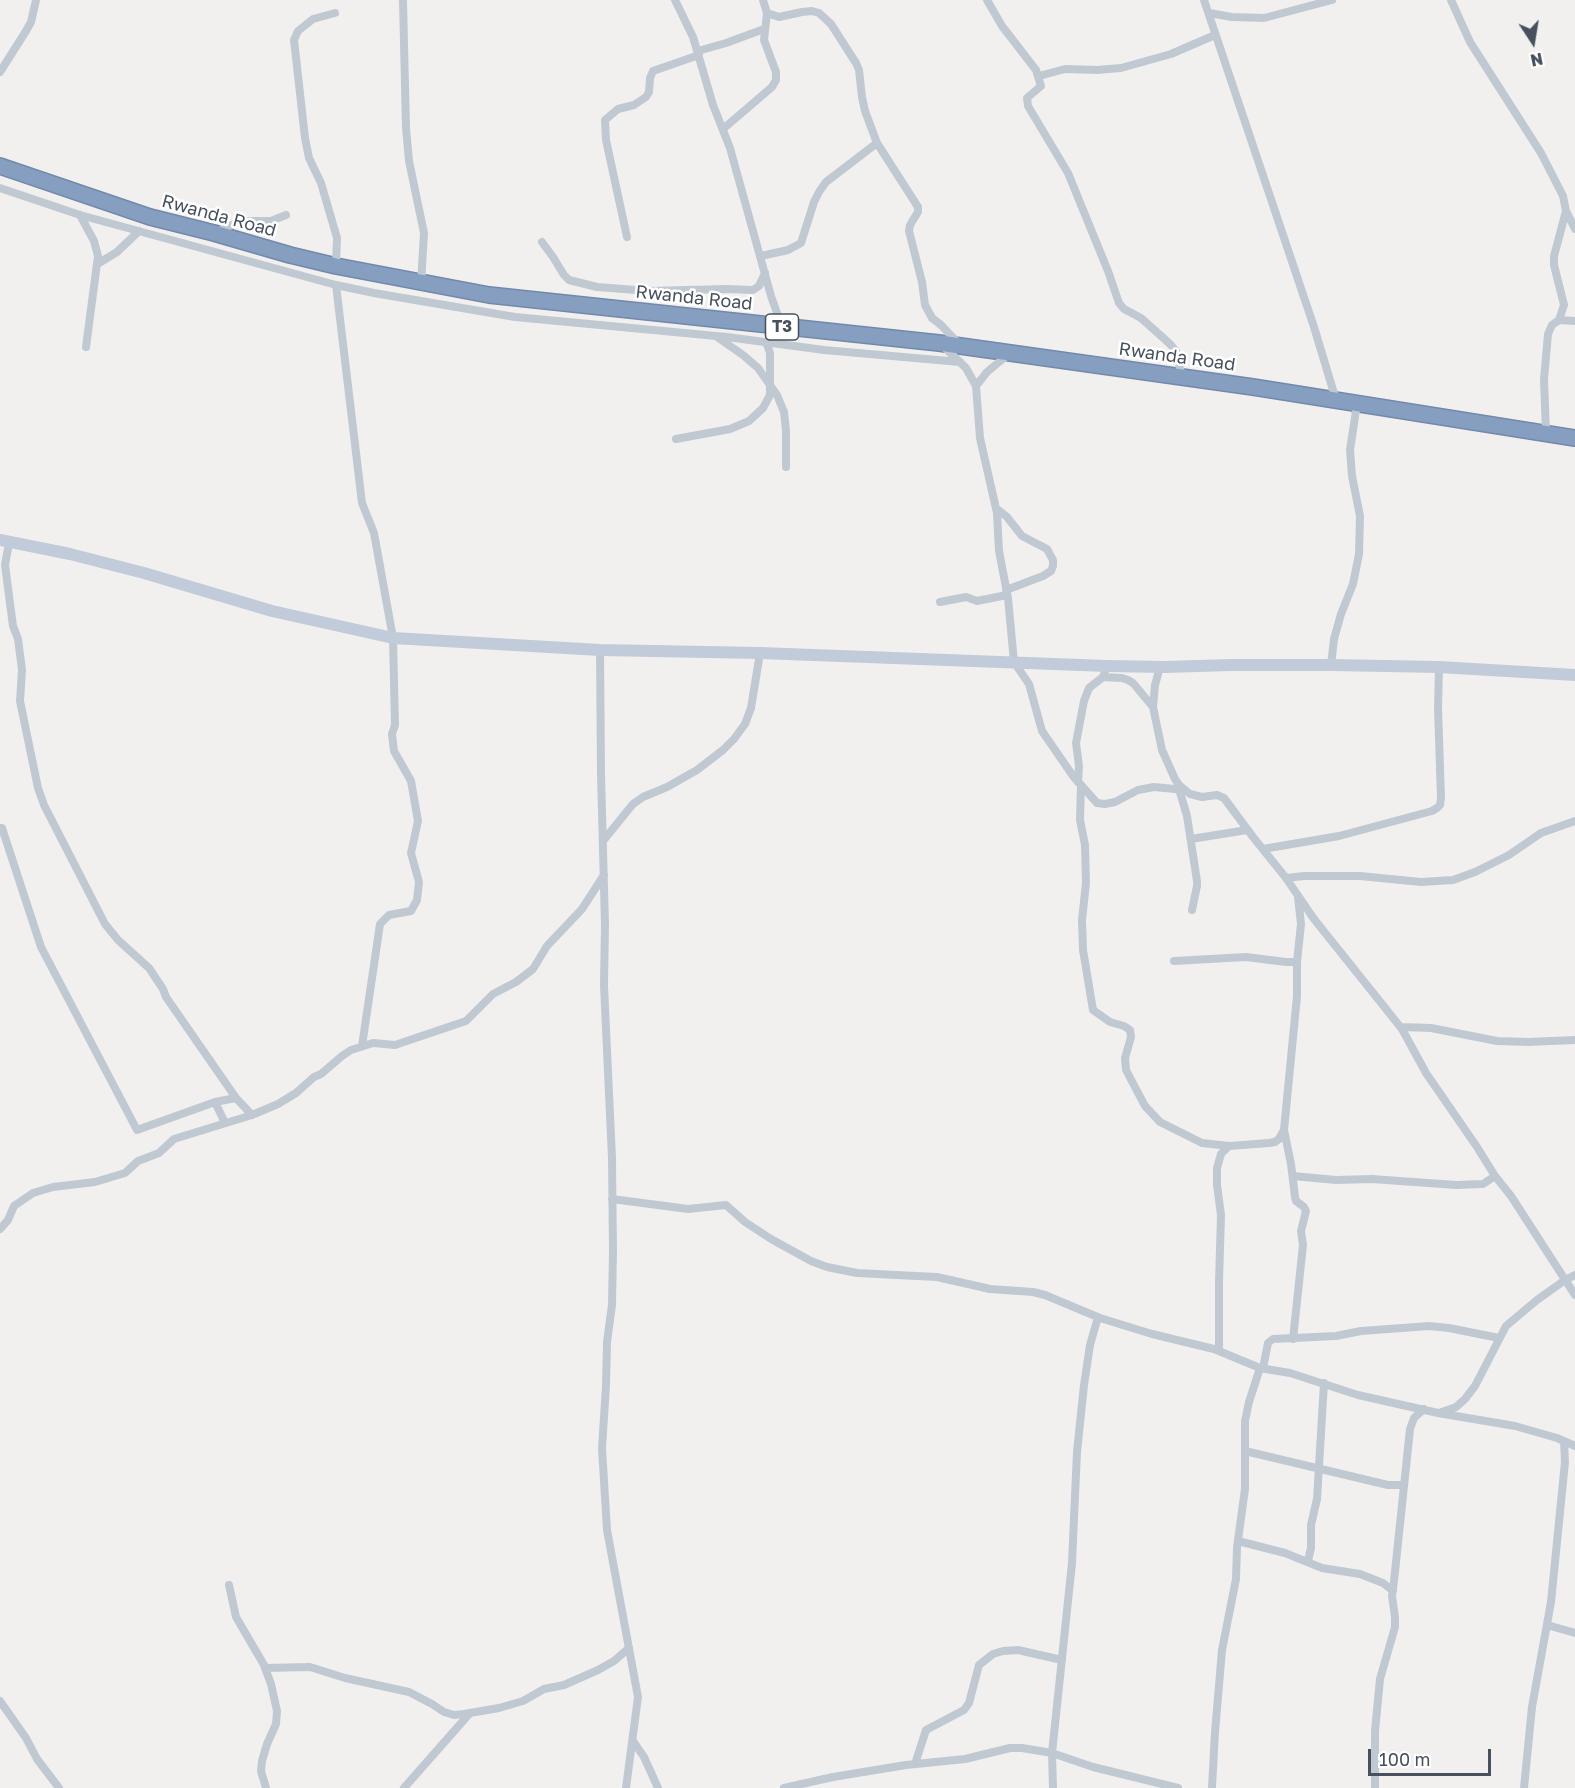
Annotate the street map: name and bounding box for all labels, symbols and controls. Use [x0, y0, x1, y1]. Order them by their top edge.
north arrow [1503, 12, 1563, 72]
text: N [1529, 49, 1545, 71]
street label: Rwanda Road [159, 190, 279, 242]
street label: Rwanda Road [634, 281, 754, 315]
road number: T3 [766, 314, 798, 340]
street label: Rwanda Road [1117, 338, 1237, 376]
scale bar [1371, 1737, 1494, 1775]
text: 100 m [1379, 1748, 1430, 1770]

